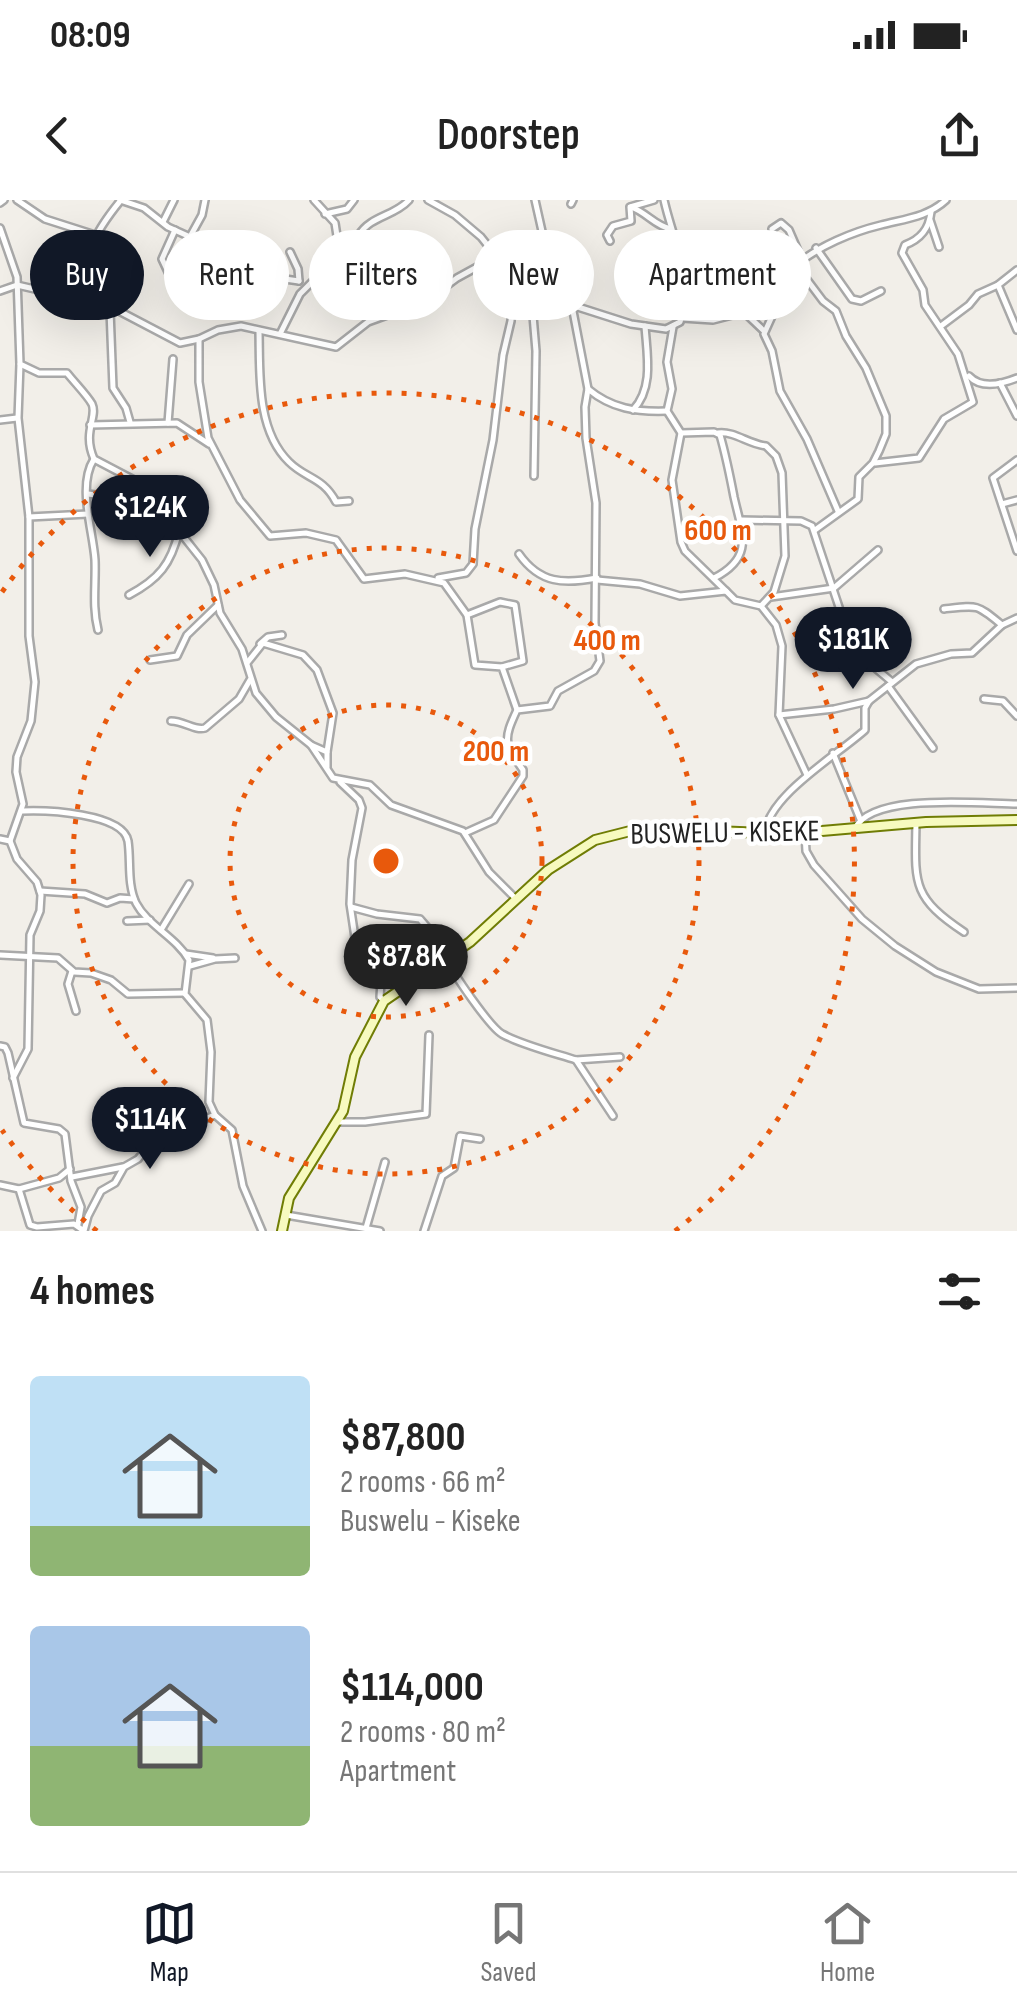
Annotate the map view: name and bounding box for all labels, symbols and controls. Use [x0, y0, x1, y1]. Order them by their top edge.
text: 08:09 [50, 13, 131, 58]
icon: back [30, 108, 85, 163]
text: Doorstep [437, 108, 580, 163]
icon: share [932, 108, 987, 163]
chip: Buy [30, 230, 144, 320]
chip: Rent [164, 230, 289, 320]
chip: Filters [309, 230, 453, 320]
chip: New [473, 230, 594, 320]
chip: Apartment [614, 230, 811, 320]
pin: $124K [80, 475, 220, 560]
text: $124K [113, 488, 187, 527]
text: 600 m [684, 513, 752, 549]
pin: $181K [783, 607, 923, 692]
text: $181K [817, 620, 889, 659]
text: 400 m [573, 623, 641, 659]
text: 200 m [463, 734, 529, 770]
street label: BUSWELU - KISEKE [630, 813, 820, 853]
centre of rings [368, 843, 404, 879]
pin: $87.8K [325, 924, 487, 1009]
text: $87.8K [366, 937, 446, 976]
pin: $114K [80, 1087, 220, 1172]
text: $114K [114, 1100, 186, 1139]
icon: filters [932, 1264, 987, 1319]
text: 4 homes [30, 1266, 155, 1317]
text: $87,800 [340, 1412, 465, 1463]
icon: home [110, 1416, 230, 1536]
text: 2 rooms · 66 m² [340, 1463, 506, 1502]
text: Buswelu - Kiseke [340, 1502, 521, 1541]
text: $114,000 [340, 1662, 484, 1713]
icon: home [110, 1666, 230, 1786]
text: 2 rooms · 80 m² [340, 1713, 506, 1752]
text: Apartment [340, 1752, 456, 1791]
tab: Map [142, 1896, 197, 1989]
tab: Saved [480, 1896, 537, 1989]
tab: Home [820, 1896, 875, 1989]

